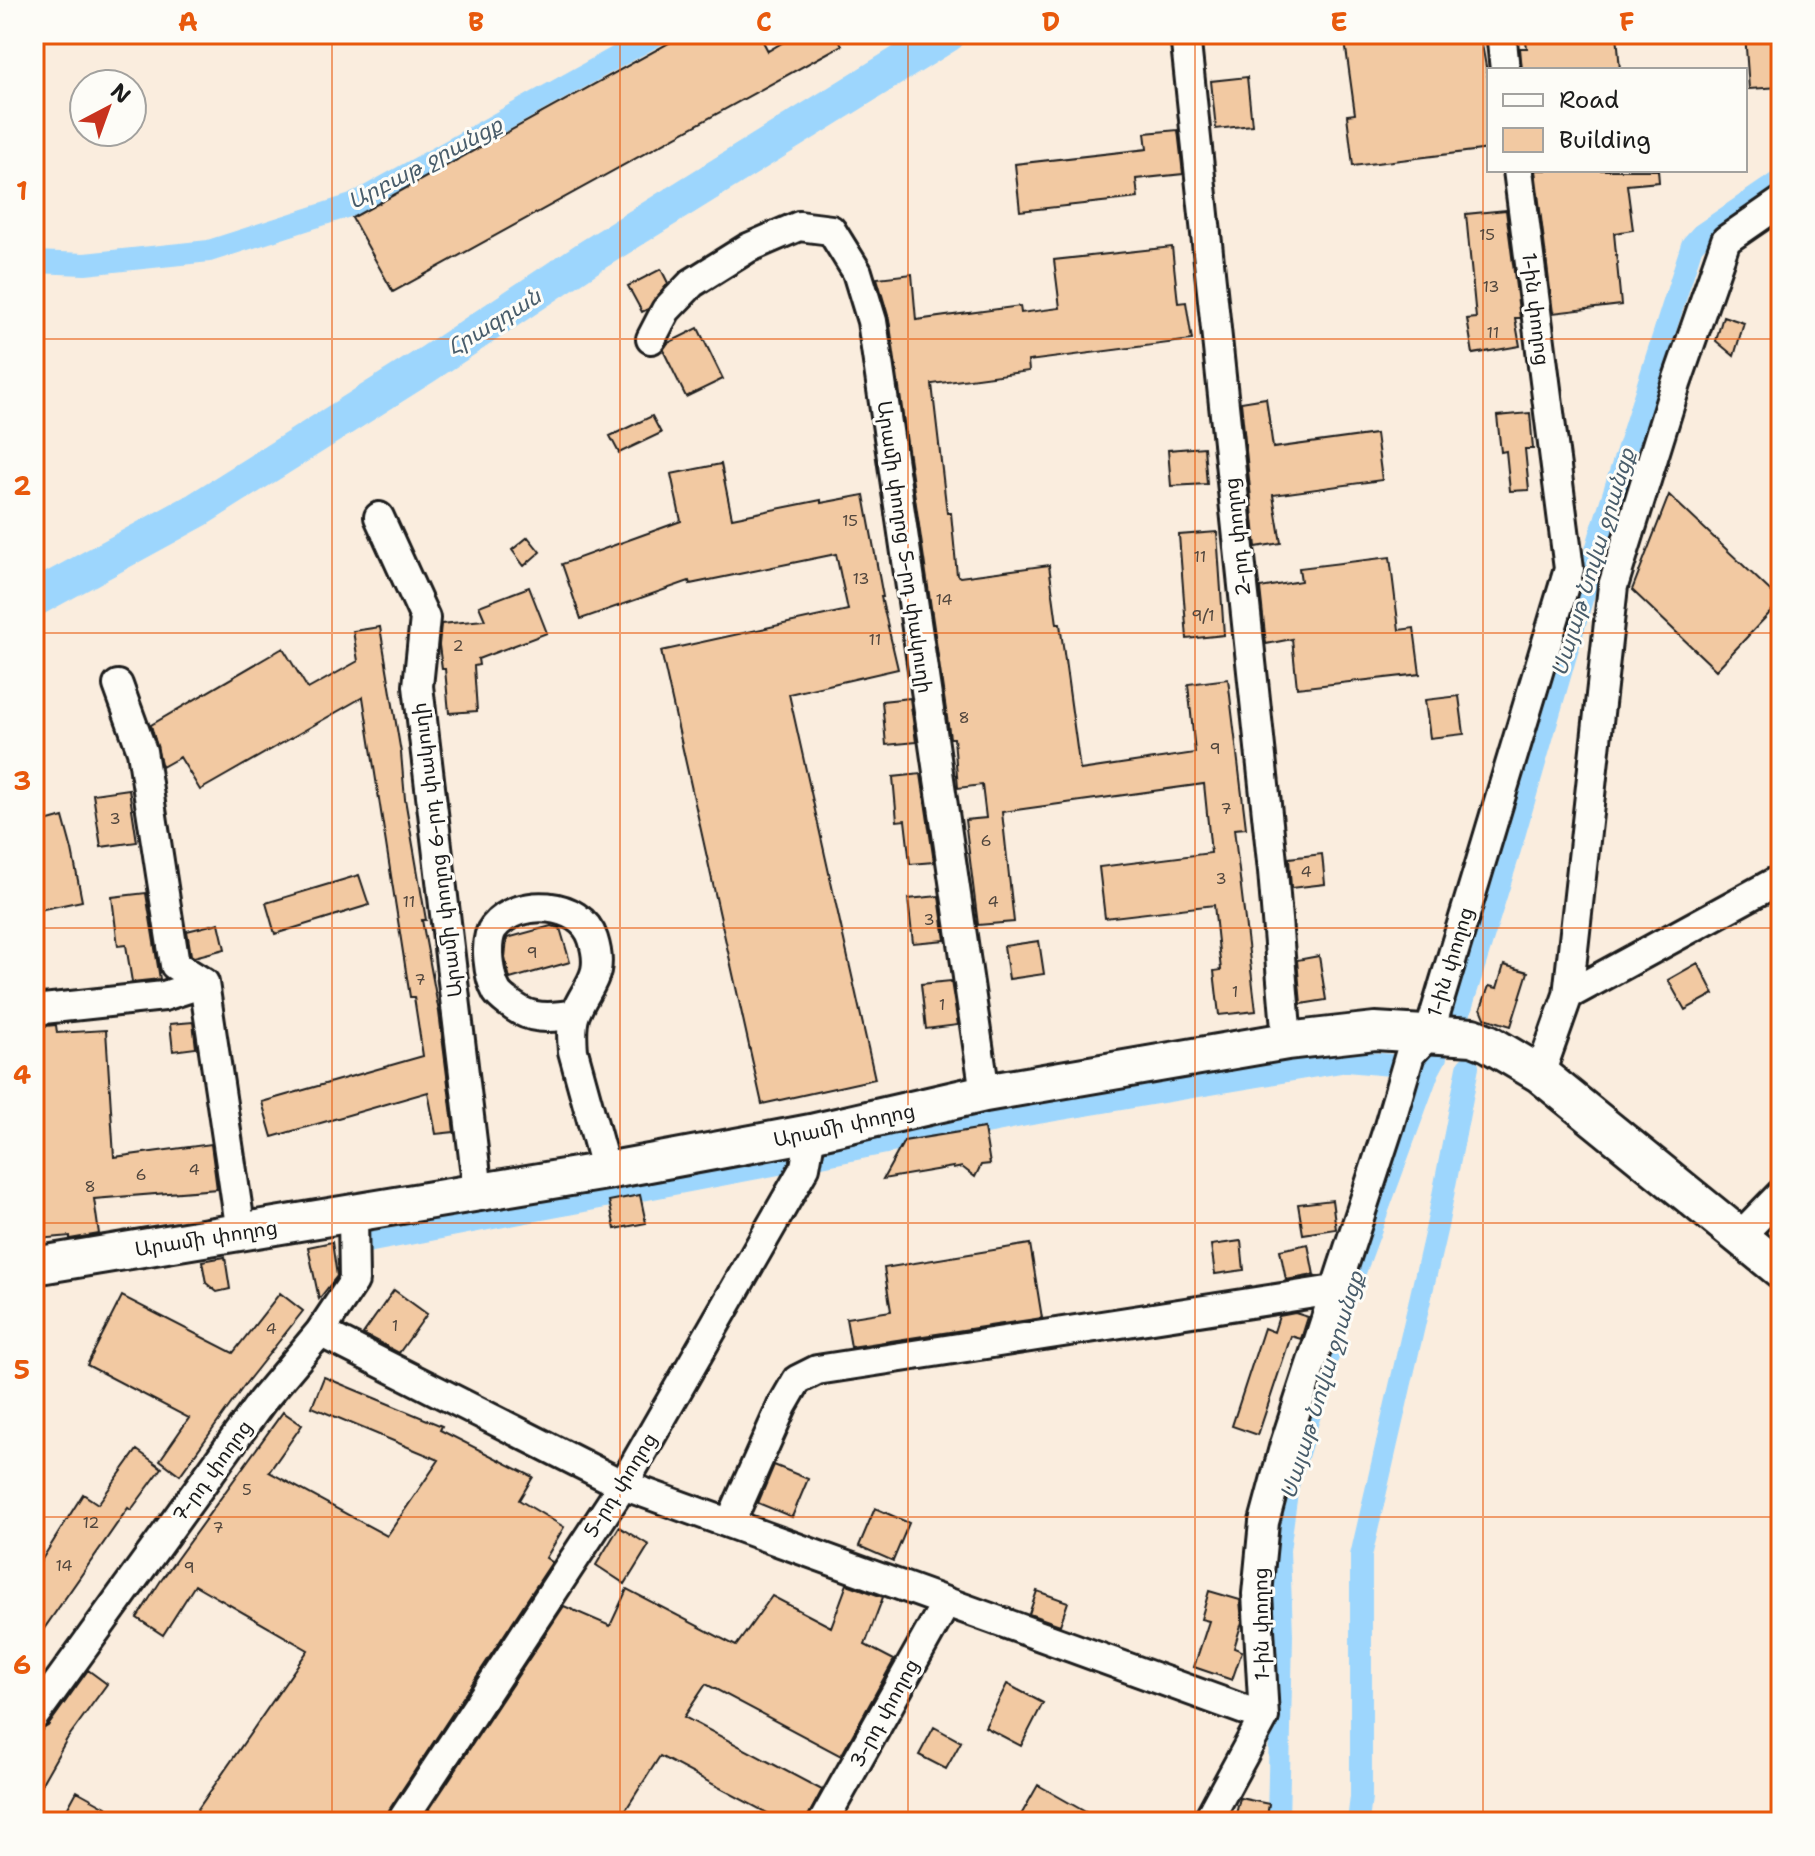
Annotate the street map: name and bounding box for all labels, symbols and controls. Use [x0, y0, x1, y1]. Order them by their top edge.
text: A [178, 4, 198, 39]
text: B [468, 4, 484, 39]
text: C [756, 4, 772, 39]
text: D [1042, 4, 1060, 39]
text: E [1330, 4, 1348, 39]
text: F [1619, 4, 1635, 39]
north arrow [68, 68, 148, 148]
legend [1487, 68, 1747, 172]
text: N [105, 77, 137, 110]
text: Road [1559, 84, 1619, 116]
water label: Արբաթ ջրանցք [343, 110, 508, 216]
text: Building [1559, 124, 1651, 156]
text: 1 [16, 173, 28, 208]
house number: 15 [1479, 224, 1495, 245]
street label: 1-ին փողոց [1516, 251, 1556, 367]
house number: 13 [1482, 276, 1500, 297]
water label: Հրազդան [442, 281, 547, 362]
house number: 11 [1487, 322, 1499, 343]
street label: Արամի փողոց 5-րդ փակուղի [872, 399, 938, 695]
water label: Սայաթ Նովա ջրանցք [1545, 444, 1642, 679]
text: 2 [13, 468, 31, 503]
street label: 2-րդ փողոց [1218, 476, 1256, 598]
house number: 15 [842, 510, 858, 531]
house number: 11 [1194, 546, 1206, 567]
house number: 13 [852, 568, 870, 589]
house number: 14 [935, 589, 953, 610]
house number: 9/1 [1191, 605, 1215, 626]
house number: 11 [869, 629, 881, 650]
house number: 2 [452, 635, 464, 656]
street label: Արամի փողոց 6-րդ փակուղի [406, 701, 468, 999]
house number: 8 [958, 707, 970, 728]
house number: 9 [1209, 738, 1221, 759]
text: 3 [13, 763, 31, 798]
house number: 7 [1220, 798, 1232, 819]
house number: 3 [109, 808, 121, 829]
house number: 6 [980, 830, 992, 851]
house number: 4 [1300, 861, 1312, 882]
house number: 3 [1215, 868, 1227, 889]
house number: 11 [403, 891, 415, 912]
house number: 4 [987, 891, 999, 912]
street label: 1-ին փողոց [1421, 904, 1479, 1020]
house number: 3 [923, 909, 935, 930]
house number: 9 [526, 942, 538, 963]
house number: 7 [414, 969, 426, 990]
house number: 1 [1232, 981, 1238, 1002]
house number: 1 [939, 994, 945, 1015]
text: 4 [13, 1057, 31, 1092]
street label: Արամի փողոց [771, 1097, 917, 1153]
house number: 4 [188, 1159, 200, 1180]
house number: 6 [135, 1164, 147, 1185]
house number: 8 [84, 1176, 96, 1197]
street label: Արամի փողոց [133, 1214, 279, 1262]
water label: Սայաթ Նովա ջրանցք [1274, 1267, 1371, 1502]
house number: 1 [392, 1315, 398, 1336]
house number: 4 [265, 1318, 277, 1339]
text: 5 [14, 1352, 30, 1387]
street label: 7-րդ փողոց [167, 1415, 257, 1527]
street label: 5-րդ փողոց [577, 1428, 663, 1542]
house number: 5 [242, 1479, 252, 1500]
house number: 12 [82, 1512, 100, 1533]
house number: 7 [212, 1517, 224, 1537]
house number: 14 [55, 1555, 73, 1576]
house number: 9 [183, 1557, 195, 1578]
street label: 1-ին փողոց [1247, 1567, 1275, 1681]
text: 6 [13, 1647, 31, 1682]
street label: 3-րդ փողոց [843, 1654, 925, 1772]

